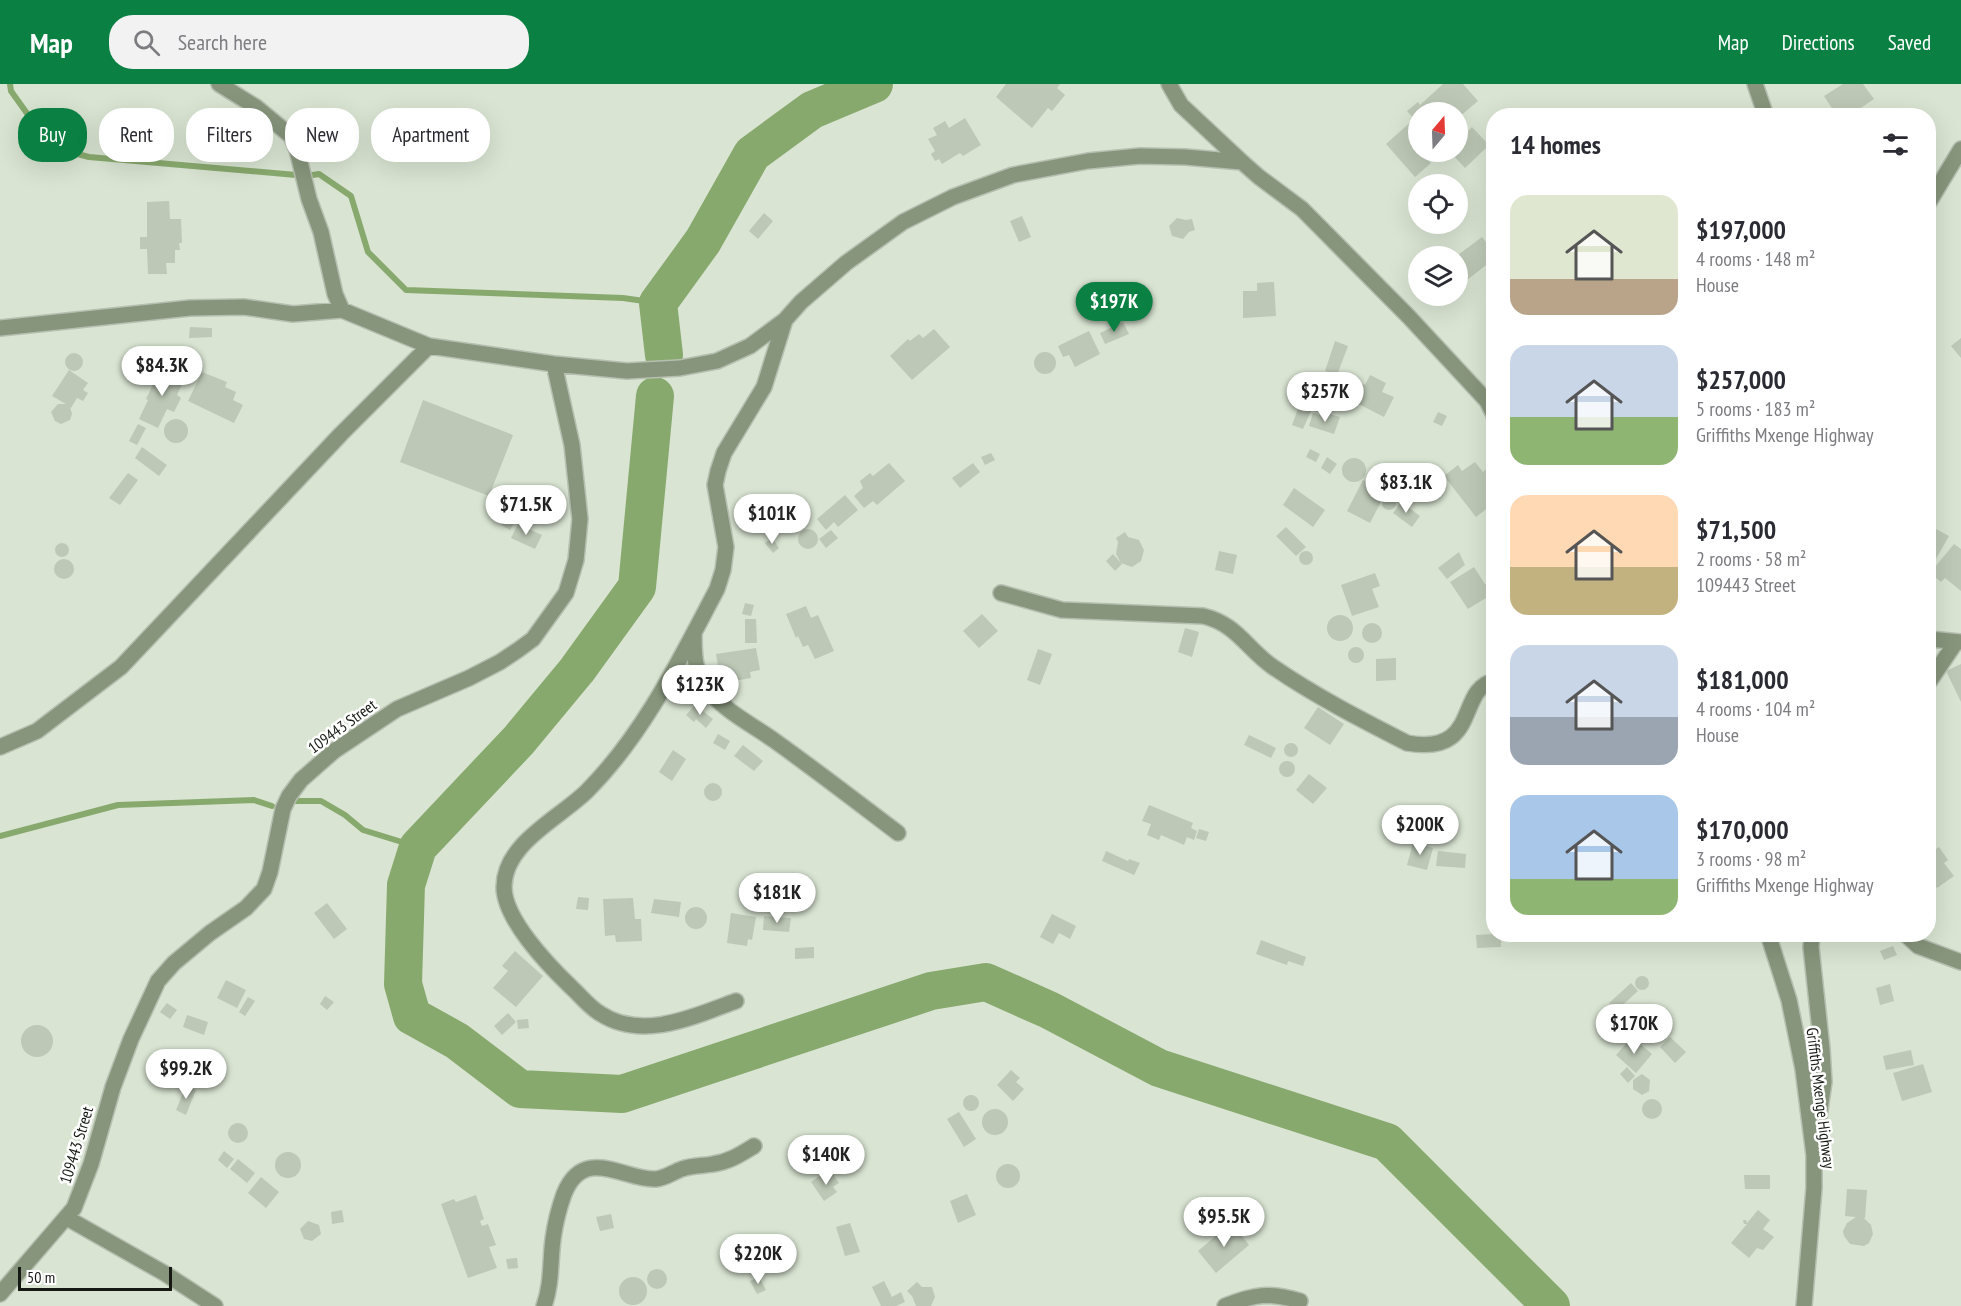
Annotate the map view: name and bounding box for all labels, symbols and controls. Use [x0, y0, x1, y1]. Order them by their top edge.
search box [109, 15, 529, 69]
text: Map [30, 24, 73, 61]
icon: search [130, 26, 163, 59]
text: Search here [178, 28, 267, 56]
text: Map [1718, 29, 1749, 56]
text: Directions [1782, 29, 1855, 56]
text: Saved [1888, 29, 1931, 56]
north arrow [1408, 102, 1468, 162]
map controls [1408, 102, 1468, 306]
chip: Buy [18, 108, 87, 162]
chip: Rent [99, 108, 174, 162]
chip: Filters [186, 108, 273, 162]
chip: New [285, 108, 359, 162]
chip: Apartment [371, 108, 490, 162]
text: 14 homes [1510, 128, 1601, 161]
icon: filters [1879, 128, 1912, 161]
button: locate [1408, 174, 1468, 234]
text: $197,000 [1696, 213, 1786, 246]
icon: home [1558, 219, 1630, 291]
button: layers [1408, 246, 1468, 306]
text: 4 rooms · 148 m² [1696, 246, 1815, 272]
text: House [1696, 272, 1739, 298]
pin: $197K [1072, 282, 1156, 333]
text: $197K [1090, 288, 1138, 314]
pin: $84.3K [113, 346, 211, 397]
text: $84.3K [136, 352, 188, 378]
text: $257,000 [1696, 363, 1786, 396]
icon: home [1558, 369, 1630, 441]
pin: $257K [1283, 372, 1367, 423]
text: $257K [1301, 378, 1349, 404]
text: 5 rooms · 183 m² [1696, 396, 1815, 422]
text: Griffiths Mxenge Highway [1696, 422, 1873, 448]
pin: $83.1K [1357, 463, 1455, 514]
text: $83.1K [1380, 469, 1432, 495]
pin: $71.5K [477, 485, 575, 536]
text: $71.5K [500, 491, 552, 517]
pin: $101K [730, 494, 814, 545]
text: $101K [748, 500, 796, 526]
text: $71,500 [1696, 513, 1776, 546]
icon: home [1558, 519, 1630, 591]
text: 2 rooms · 58 m² [1696, 546, 1806, 572]
text: 109443 Street [1696, 572, 1796, 598]
text: $181,000 [1696, 663, 1789, 696]
pin: $123K [658, 665, 742, 716]
icon: home [1558, 669, 1630, 741]
text: $123K [676, 671, 724, 697]
street label: 109443 Street [304, 694, 381, 758]
text: 4 rooms · 104 m² [1696, 696, 1815, 722]
text: House [1696, 722, 1739, 748]
pin: $200K [1378, 805, 1462, 856]
text: $200K [1396, 811, 1444, 837]
text: $170,000 [1696, 813, 1789, 846]
icon: home [1558, 819, 1630, 891]
text: 3 rooms · 98 m² [1696, 846, 1806, 872]
text: Griffiths Mxenge Highway [1696, 872, 1873, 898]
pin: $181K [735, 873, 819, 924]
text: $181K [753, 879, 801, 905]
pin: $170K [1592, 1004, 1676, 1055]
text: $170K [1610, 1010, 1658, 1036]
street label: Griffiths Mxenge Highway [1802, 1026, 1840, 1170]
pin: $99.2K [137, 1049, 235, 1100]
text: $99.2K [160, 1055, 212, 1081]
street label: 109443 Street [55, 1103, 97, 1186]
pin: $140K [784, 1135, 868, 1186]
text: $140K [802, 1141, 850, 1167]
pin: $95.5K [1175, 1197, 1273, 1248]
text: $95.5K [1198, 1203, 1250, 1229]
pin: $220K [716, 1234, 800, 1285]
text: $220K [734, 1240, 782, 1266]
scale bar [18, 1264, 172, 1292]
text: 50 m [27, 1267, 55, 1287]

